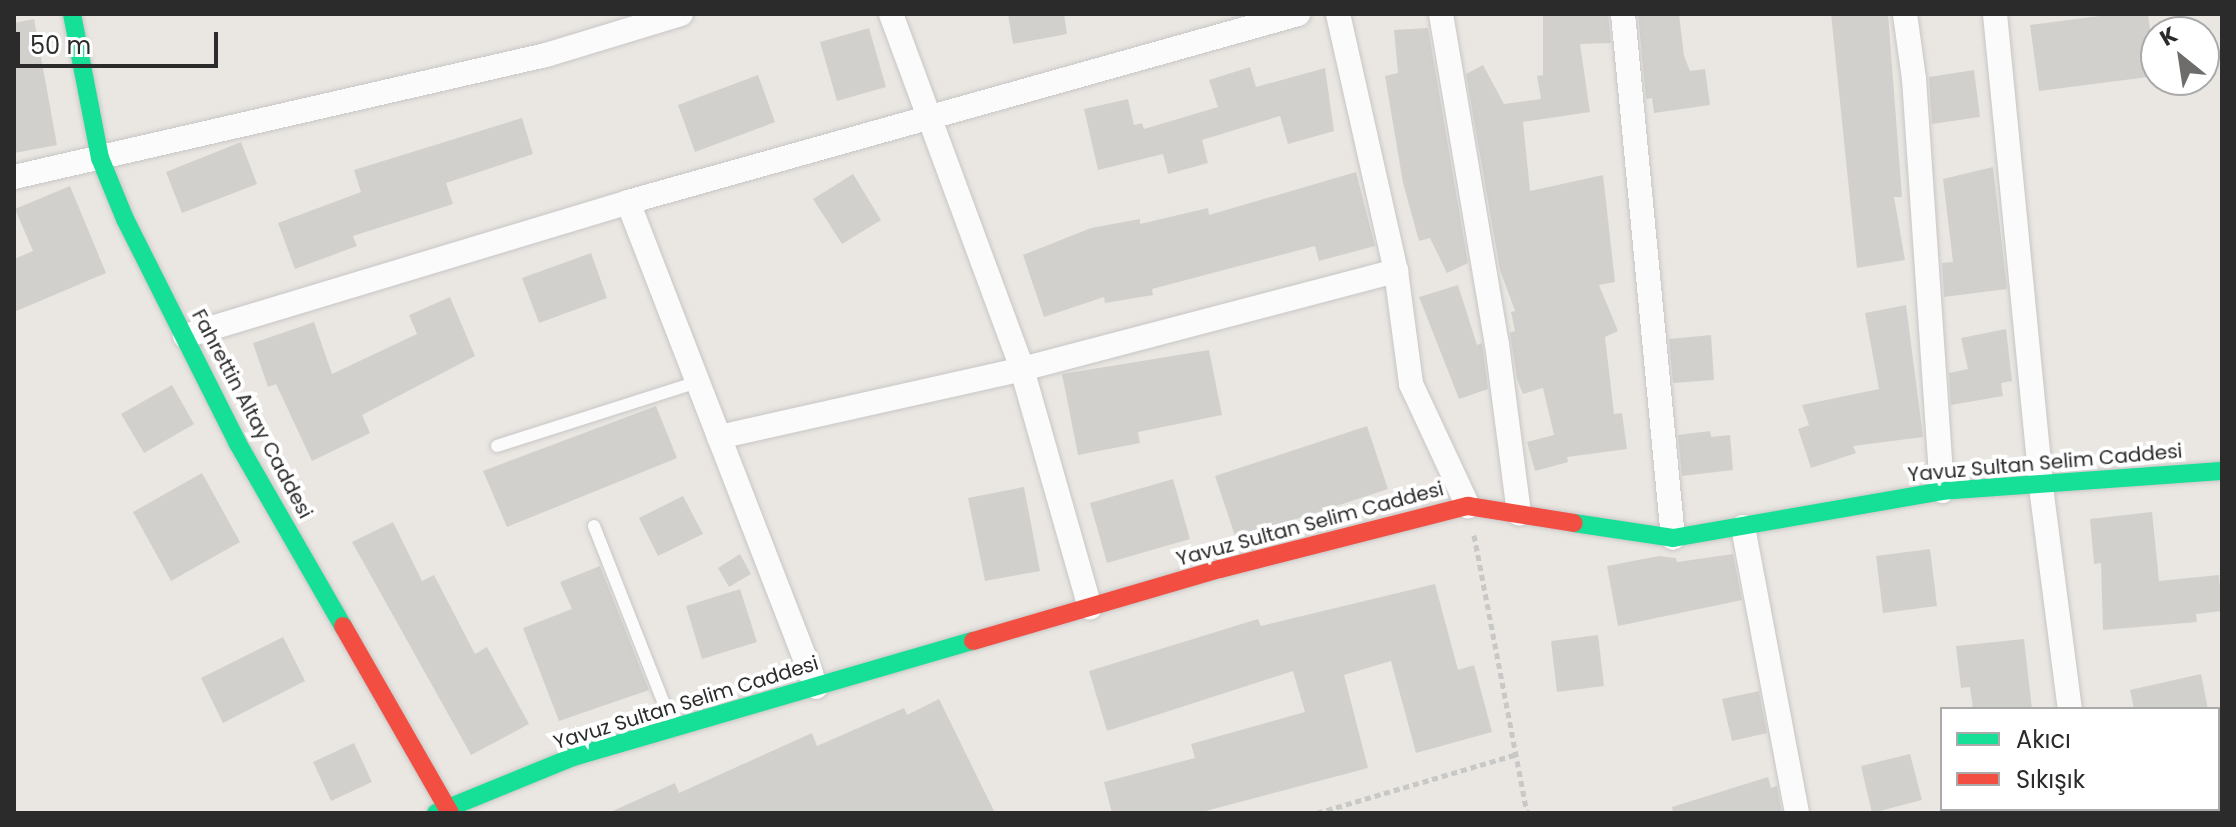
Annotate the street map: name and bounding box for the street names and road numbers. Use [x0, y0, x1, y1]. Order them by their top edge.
street label: Fahrettin Altay Caddesi [187, 305, 317, 523]
street label: Yavuz Sultan Selim Caddesi [1907, 439, 2183, 487]
street label: Yavuz Sultan Selim Caddesi [1174, 477, 1446, 571]
street label: Yavuz Sultan Selim Caddesi [551, 651, 821, 755]

